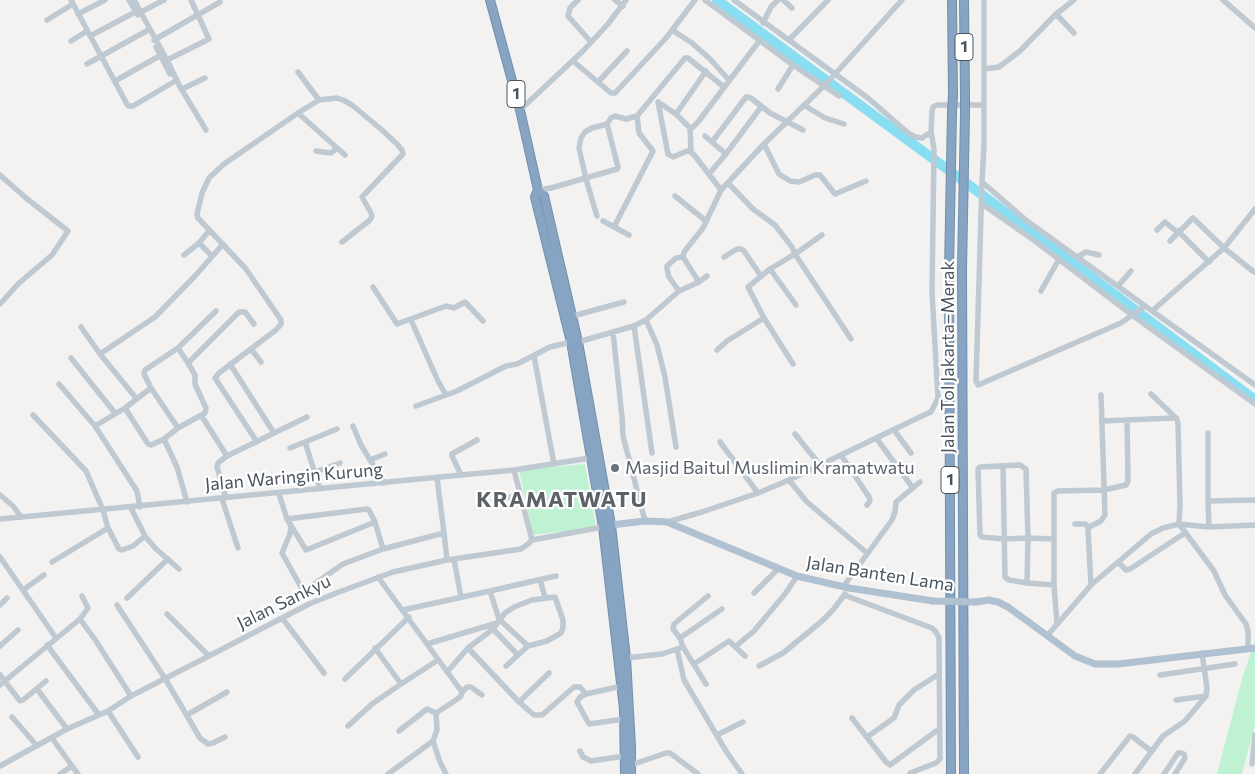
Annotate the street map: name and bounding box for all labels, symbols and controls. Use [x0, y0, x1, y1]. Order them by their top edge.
road number: 1 [955, 34, 973, 61]
road number: 1 [507, 80, 525, 108]
street label: Jalan Tol Jakarta–Merak [937, 261, 959, 453]
place label: Masjid Baitul Muslimin Kramatwatu [625, 457, 915, 479]
street label: Jalan Waringin Kurung [204, 458, 384, 496]
marker: Masjid Baitul Muslimin Kramatwatu [609, 462, 621, 474]
road number: 1 [941, 466, 959, 494]
district label: KRAMATWATU [475, 487, 649, 513]
street label: Jalan Banten Lama [805, 552, 955, 596]
street label: Jalan Sankyu [234, 570, 334, 634]

